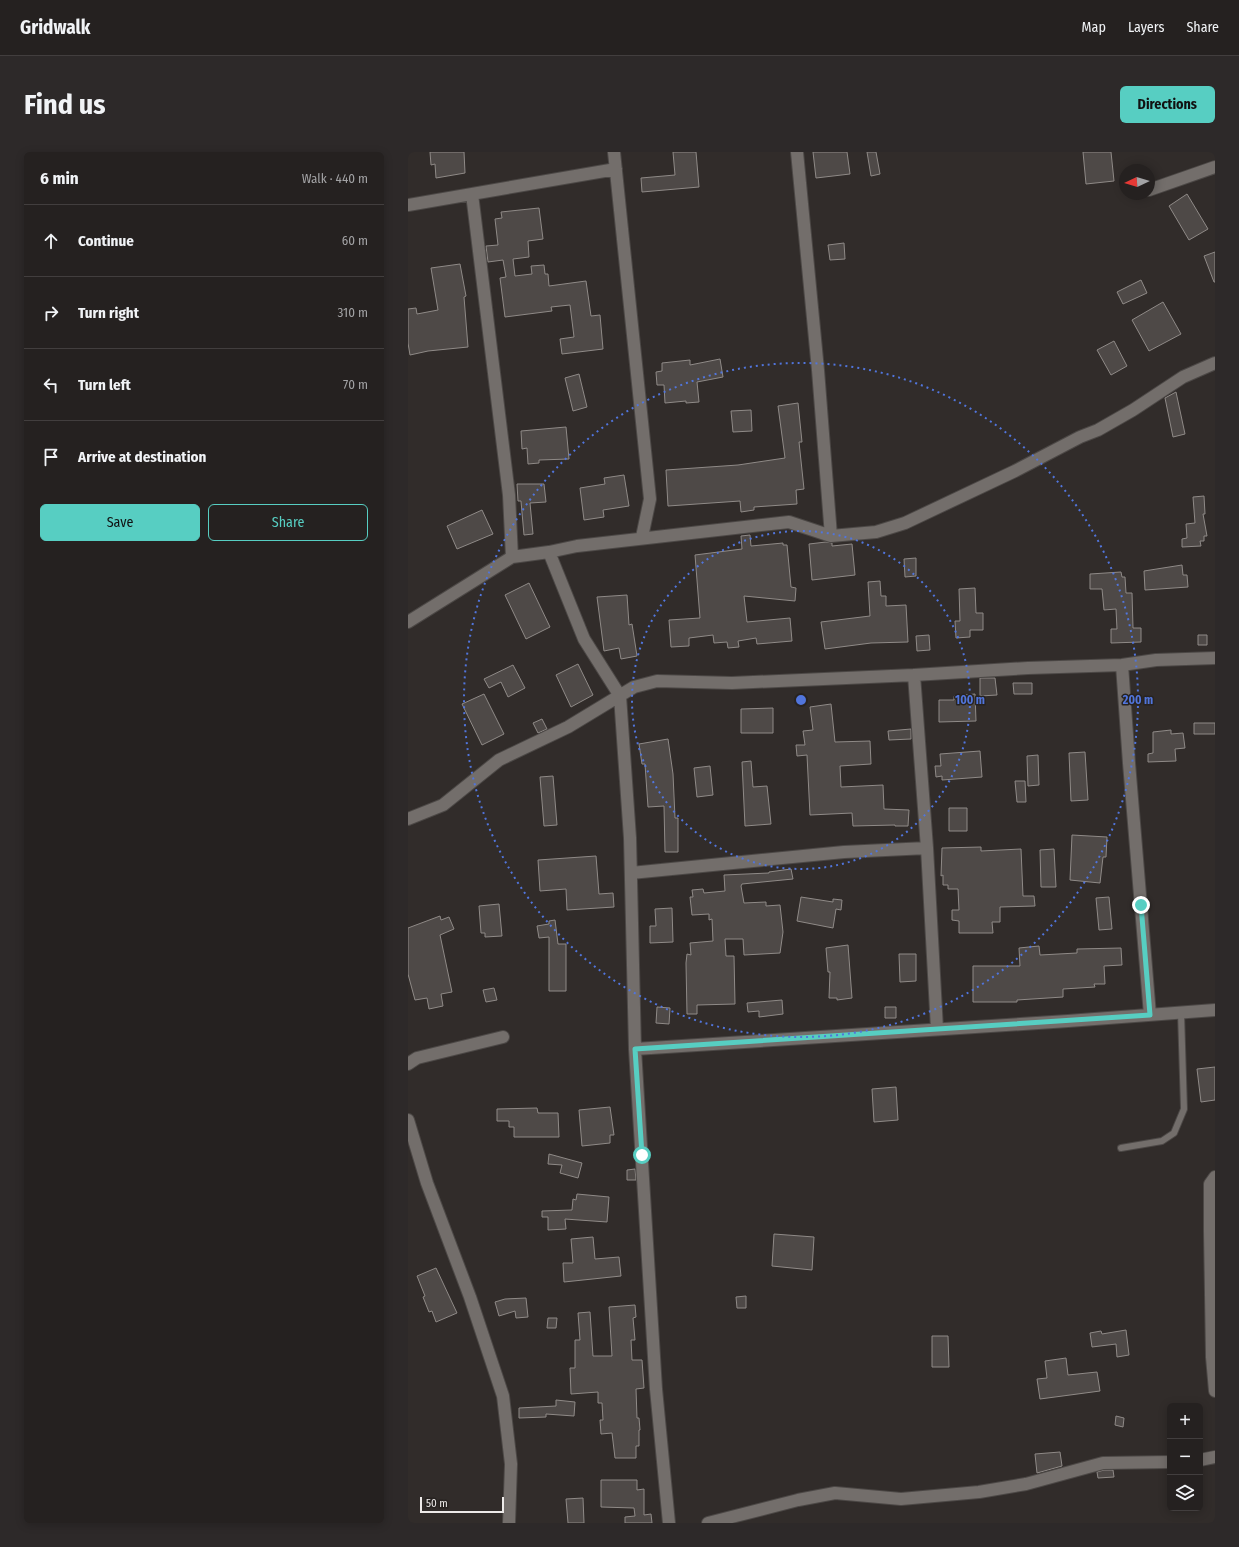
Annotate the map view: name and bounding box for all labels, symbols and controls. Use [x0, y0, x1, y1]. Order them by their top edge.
text: Gridwalk [20, 16, 90, 39]
text: Map [1082, 19, 1106, 36]
text: Layers [1128, 19, 1164, 36]
text: Share [1186, 19, 1219, 36]
button: Directions [1120, 86, 1215, 123]
text: Find us [24, 88, 106, 121]
north arrow [1119, 164, 1155, 200]
text: 6 min [40, 168, 79, 189]
text: Walk · 440 m [302, 171, 368, 186]
icon: ahead [40, 230, 62, 252]
text: Continue [78, 232, 134, 250]
text: 60 m [342, 233, 368, 248]
icon: right [40, 302, 62, 324]
text: Turn right [78, 304, 139, 322]
text: 310 m [338, 305, 368, 320]
icon: left [40, 374, 62, 396]
text: Turn left [78, 376, 131, 394]
text: 70 m [343, 377, 368, 392]
icon: arrive [40, 446, 62, 468]
text: Arrive at destination [78, 448, 206, 466]
button: Save [40, 504, 200, 541]
button: Share [208, 504, 368, 541]
centre of rings [794, 693, 808, 707]
text: 100 m [955, 693, 985, 707]
text: 200 m [1122, 693, 1153, 707]
route end [1132, 896, 1150, 914]
route start [633, 1146, 651, 1164]
map controls [1167, 1403, 1203, 1511]
button: + [1167, 1403, 1203, 1439]
button: − [1167, 1439, 1203, 1475]
button: layers [1167, 1475, 1203, 1511]
scale bar [420, 1495, 504, 1514]
text: 50 m [426, 1497, 448, 1510]

